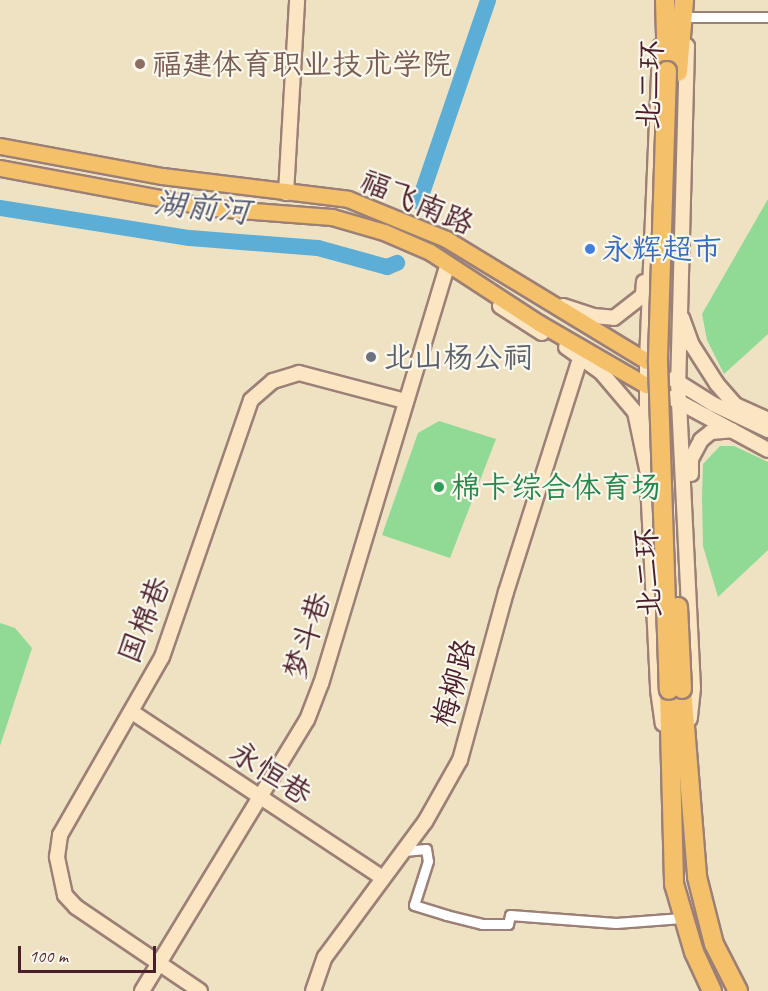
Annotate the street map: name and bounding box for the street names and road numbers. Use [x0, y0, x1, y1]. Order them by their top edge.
street label: 北二环 [630, 39, 670, 131]
street label: 福飞南路 [355, 162, 479, 242]
street label: 北二环 [628, 527, 668, 619]
street label: 国棉巷 [110, 572, 178, 668]
street label: 梦斗巷 [276, 588, 338, 684]
street label: 梅柳路 [425, 635, 483, 731]
street label: 永恒巷 [223, 733, 319, 813]

